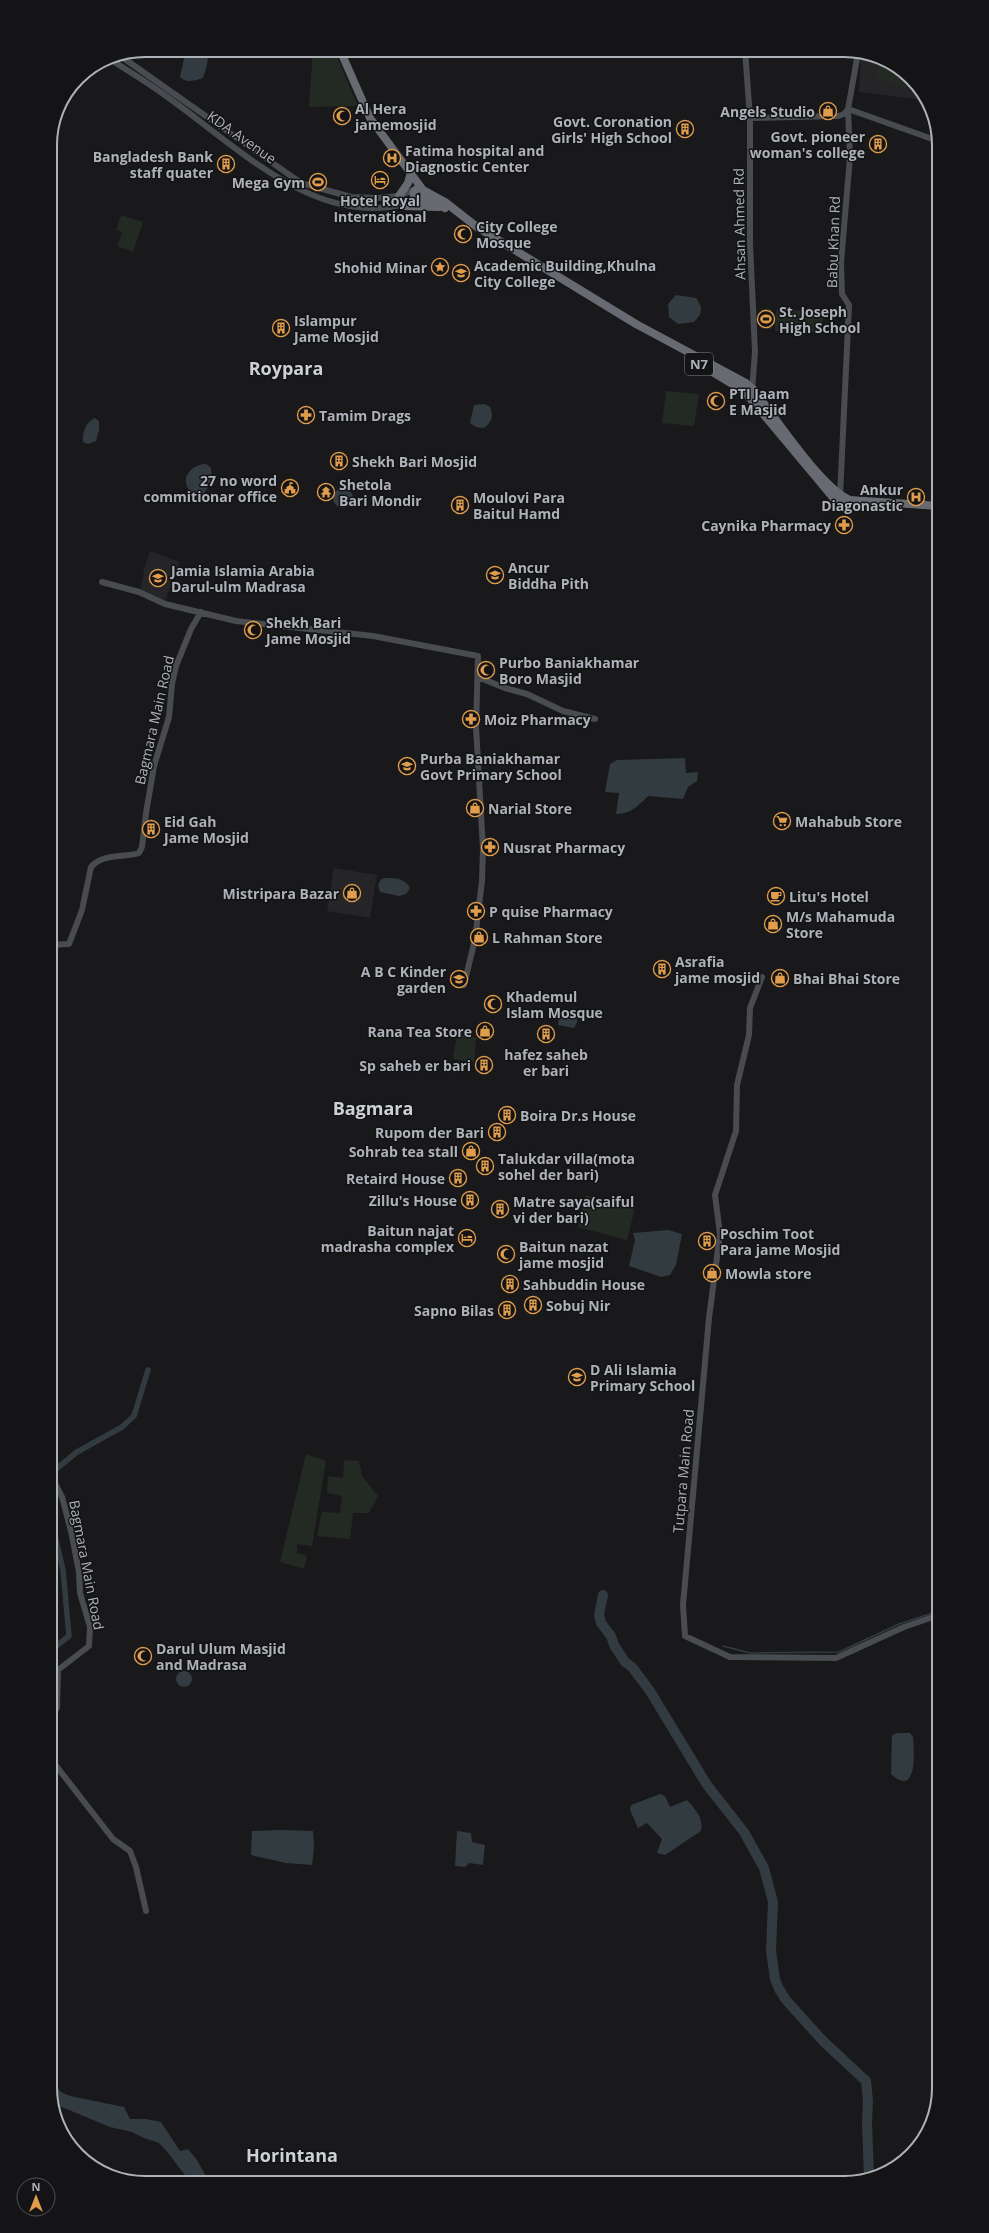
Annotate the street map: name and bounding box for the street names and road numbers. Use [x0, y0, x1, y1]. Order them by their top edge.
street label: KDA Avenue [204, 106, 280, 168]
street label: Ahsan Ahmed Rd [729, 168, 749, 280]
street label: Babu Khan Rd [822, 196, 844, 288]
road number: N7 [685, 353, 713, 375]
street label: Bagmara Main Road [130, 654, 178, 786]
street label: Tutpara Main Road [668, 1408, 698, 1534]
street label: Bagmara Main Road [65, 1498, 109, 1632]

